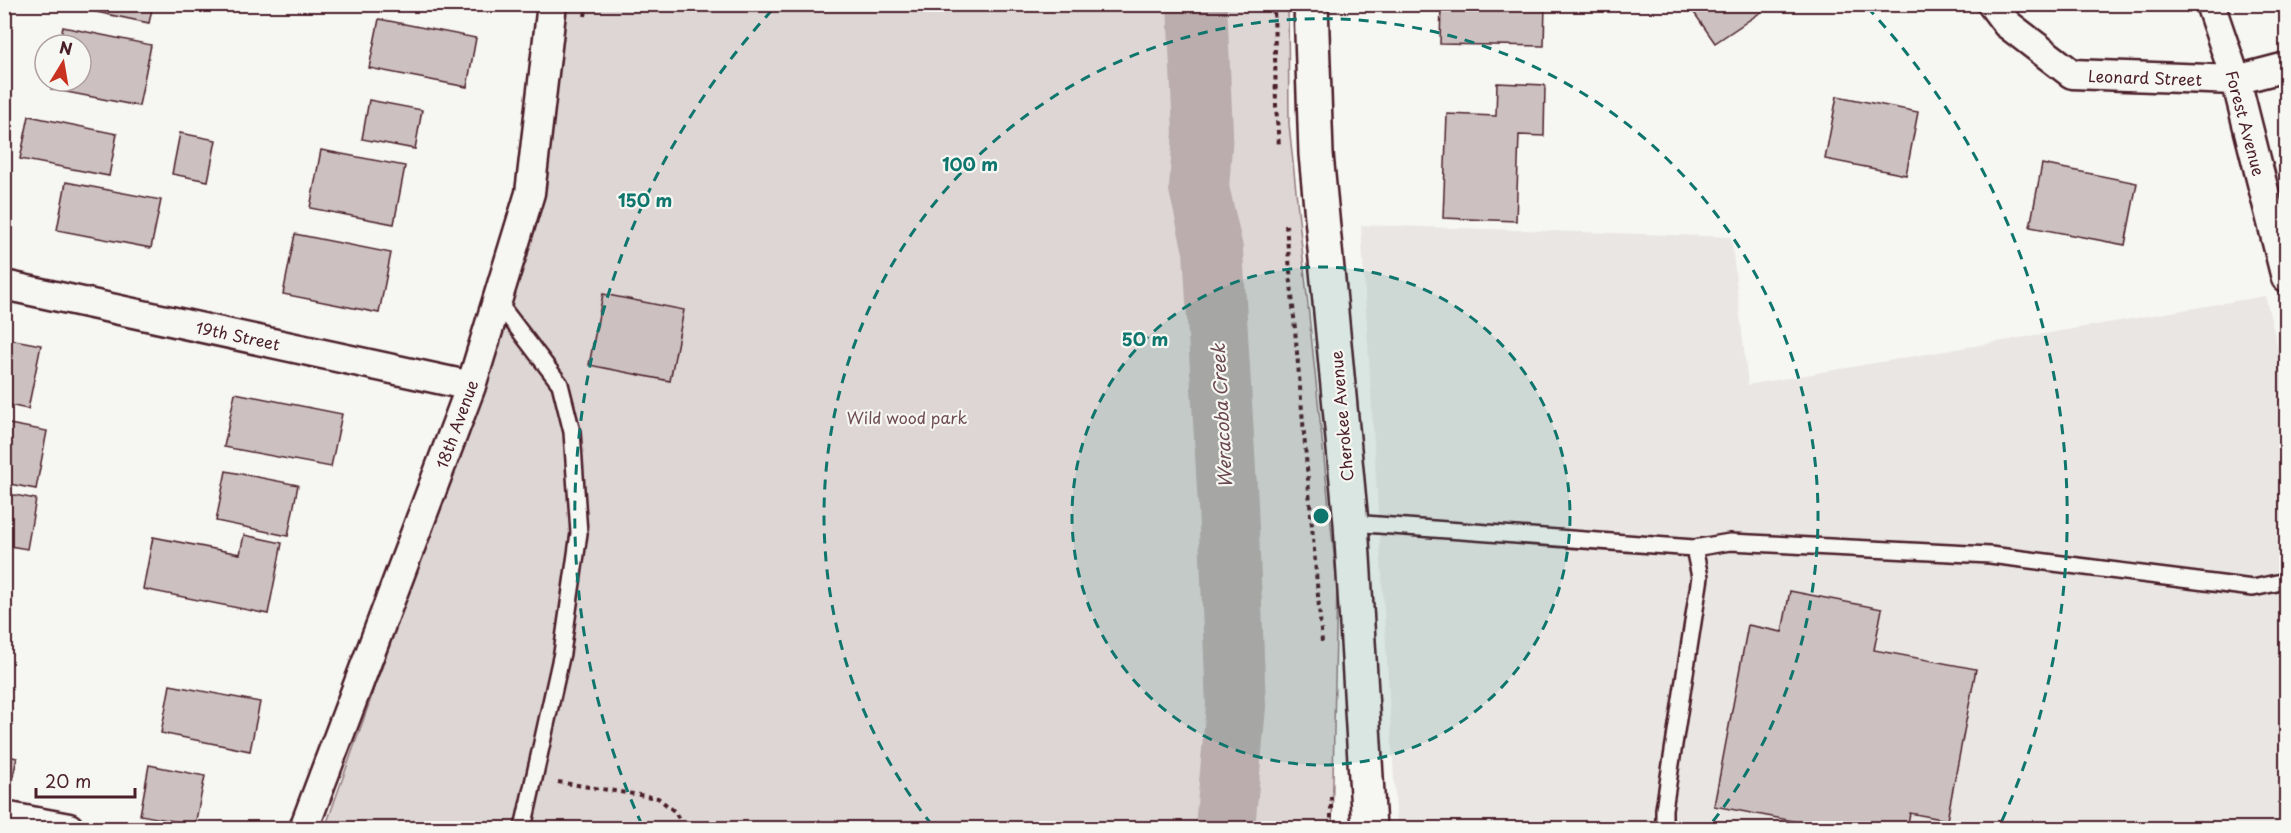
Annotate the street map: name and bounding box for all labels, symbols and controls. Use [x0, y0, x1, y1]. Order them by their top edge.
north arrow [33, 33, 93, 93]
text: N [58, 34, 75, 60]
street label: Leonard Street [2088, 63, 2203, 91]
street label: Forest Avenue [2220, 68, 2272, 179]
text: 100 m [942, 150, 998, 177]
text: 150 m [618, 186, 672, 213]
street label: 19th Street [194, 314, 283, 356]
text: 50 m [1122, 325, 1168, 352]
water label: Weracoba Creek [1204, 342, 1238, 489]
street label: Cherokee Avenue [1323, 350, 1359, 482]
street label: 18th Avenue [429, 376, 483, 472]
park label: Wild wood park [847, 405, 967, 429]
centre of rings [1311, 506, 1331, 526]
scale bar [36, 761, 135, 799]
text: 20 m [45, 767, 91, 794]

